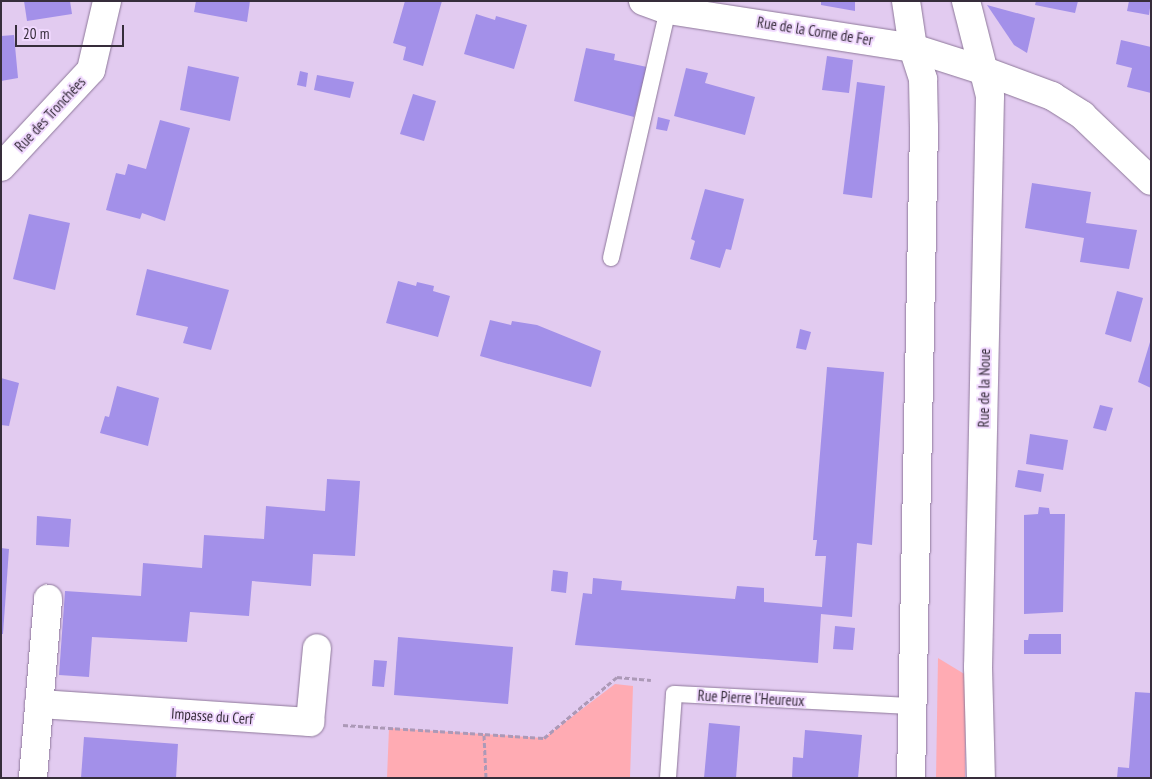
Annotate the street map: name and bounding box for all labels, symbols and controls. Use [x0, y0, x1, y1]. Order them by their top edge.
street label: Rue de la Corne de Fer [756, 13, 874, 49]
scale bar [18, 15, 126, 47]
text: 20 m [23, 24, 49, 43]
street label: Rue des Tronchées [11, 73, 89, 155]
street label: Rue de la Noue [974, 348, 994, 428]
street label: Rue Pierre l'Heureux [697, 686, 805, 710]
street label: Impasse du Cerf [170, 704, 254, 728]

